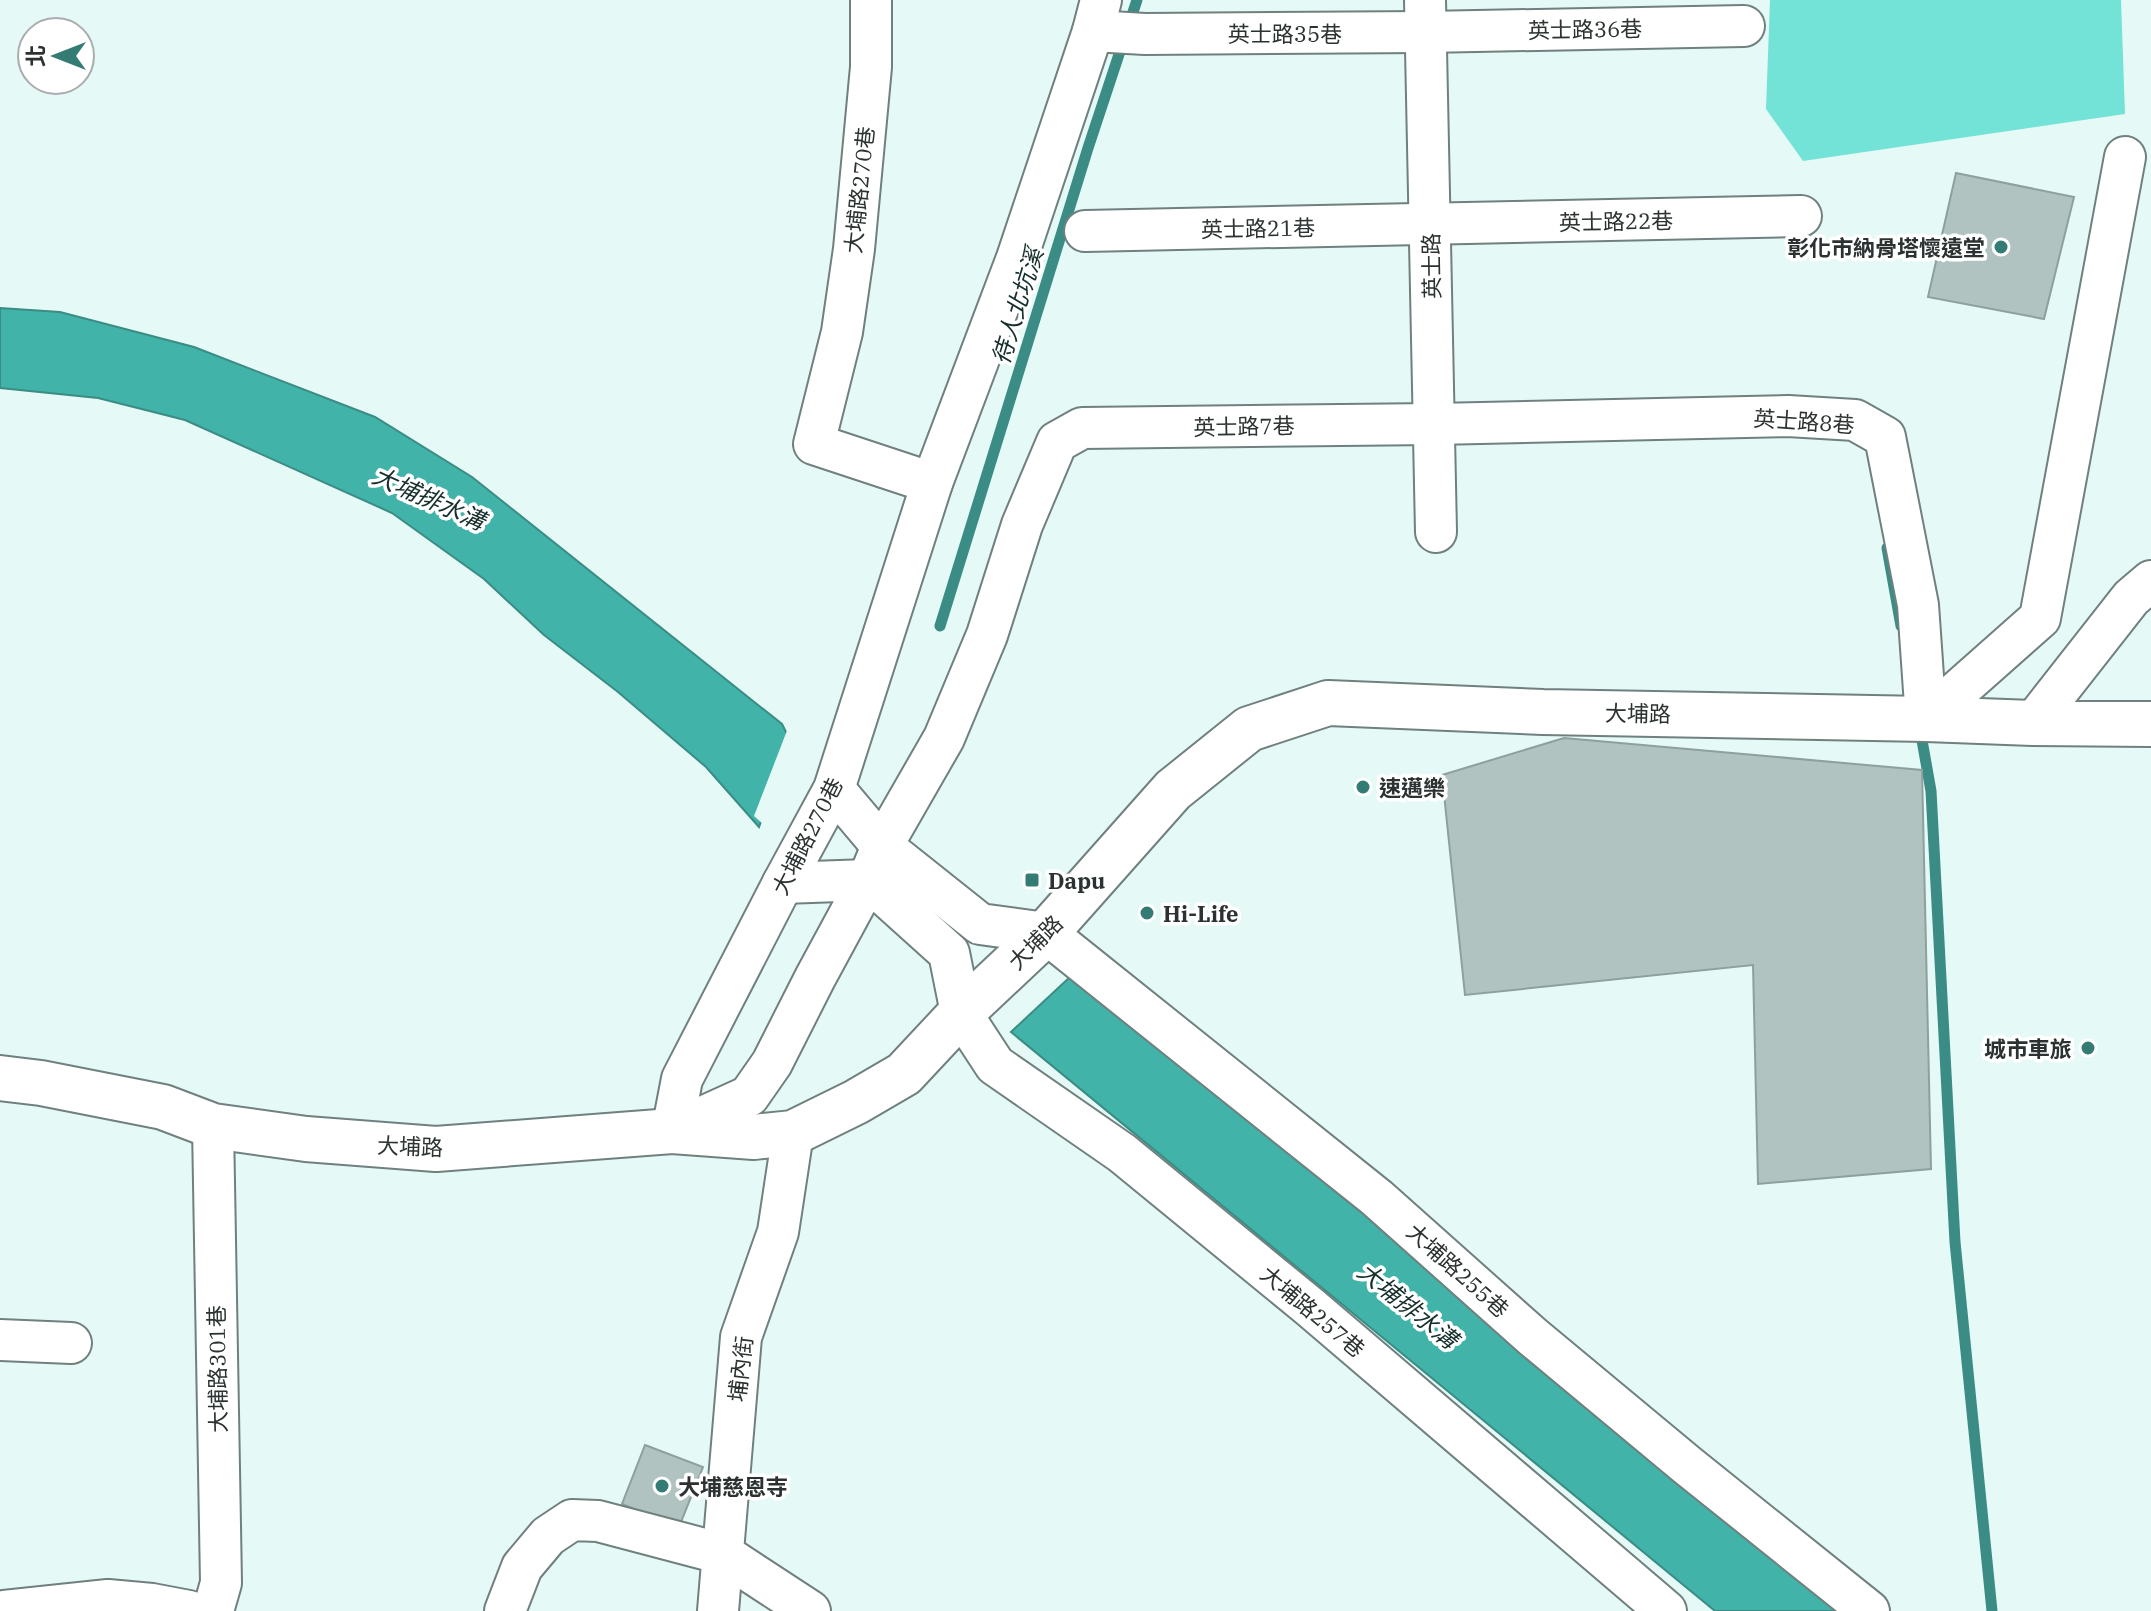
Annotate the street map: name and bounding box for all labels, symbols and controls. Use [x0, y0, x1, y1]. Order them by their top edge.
street label: 英士路36巷 [1528, 14, 1642, 44]
north arrow [16, 16, 96, 96]
street label: 英士路35巷 [1228, 19, 1342, 48]
text: 北 [21, 45, 50, 67]
street label: 大埔路270巷 [838, 125, 880, 255]
street label: 英士路22巷 [1559, 206, 1673, 236]
street label: 英士路21巷 [1201, 213, 1315, 243]
street label: 英士路 [1416, 233, 1446, 299]
place label: 彰化市納骨塔懷遠堂 [1787, 233, 1985, 262]
marker: 彰化市納骨塔懷遠堂 [1992, 238, 2010, 256]
water label: 待人北坑溪 [984, 241, 1051, 368]
street label: 英士路8巷 [1753, 403, 1855, 439]
street label: 英士路7巷 [1193, 411, 1295, 441]
water label: 大埔排水溝 [368, 459, 493, 538]
street label: 大埔路 [1605, 698, 1671, 728]
street label: 大埔路270巷 [765, 773, 849, 899]
place label: 速邁樂 [1379, 773, 1445, 802]
marker: 速邁樂 [1354, 778, 1372, 796]
place label: Dapu [1048, 866, 1105, 895]
marker: Dapu [1023, 871, 1041, 889]
place label: Hi-Life [1163, 899, 1238, 928]
marker: Hi-Life [1138, 904, 1156, 922]
street label: 大埔路 [1001, 908, 1069, 976]
place label: 城市車旅 [1984, 1034, 2072, 1063]
marker: 城市車旅 [2079, 1039, 2097, 1057]
street label: 大埔路 [377, 1130, 443, 1162]
street label: 大埔路255巷 [1401, 1217, 1515, 1323]
water label: 大埔排水溝 [1351, 1255, 1467, 1357]
street label: 大埔路257巷 [1255, 1259, 1371, 1363]
street label: 大埔路301巷 [201, 1305, 233, 1433]
street label: 埔內街 [722, 1334, 758, 1404]
place label: 大埔慈恩寺 [678, 1472, 788, 1501]
marker: 大埔慈恩寺 [653, 1477, 671, 1495]

